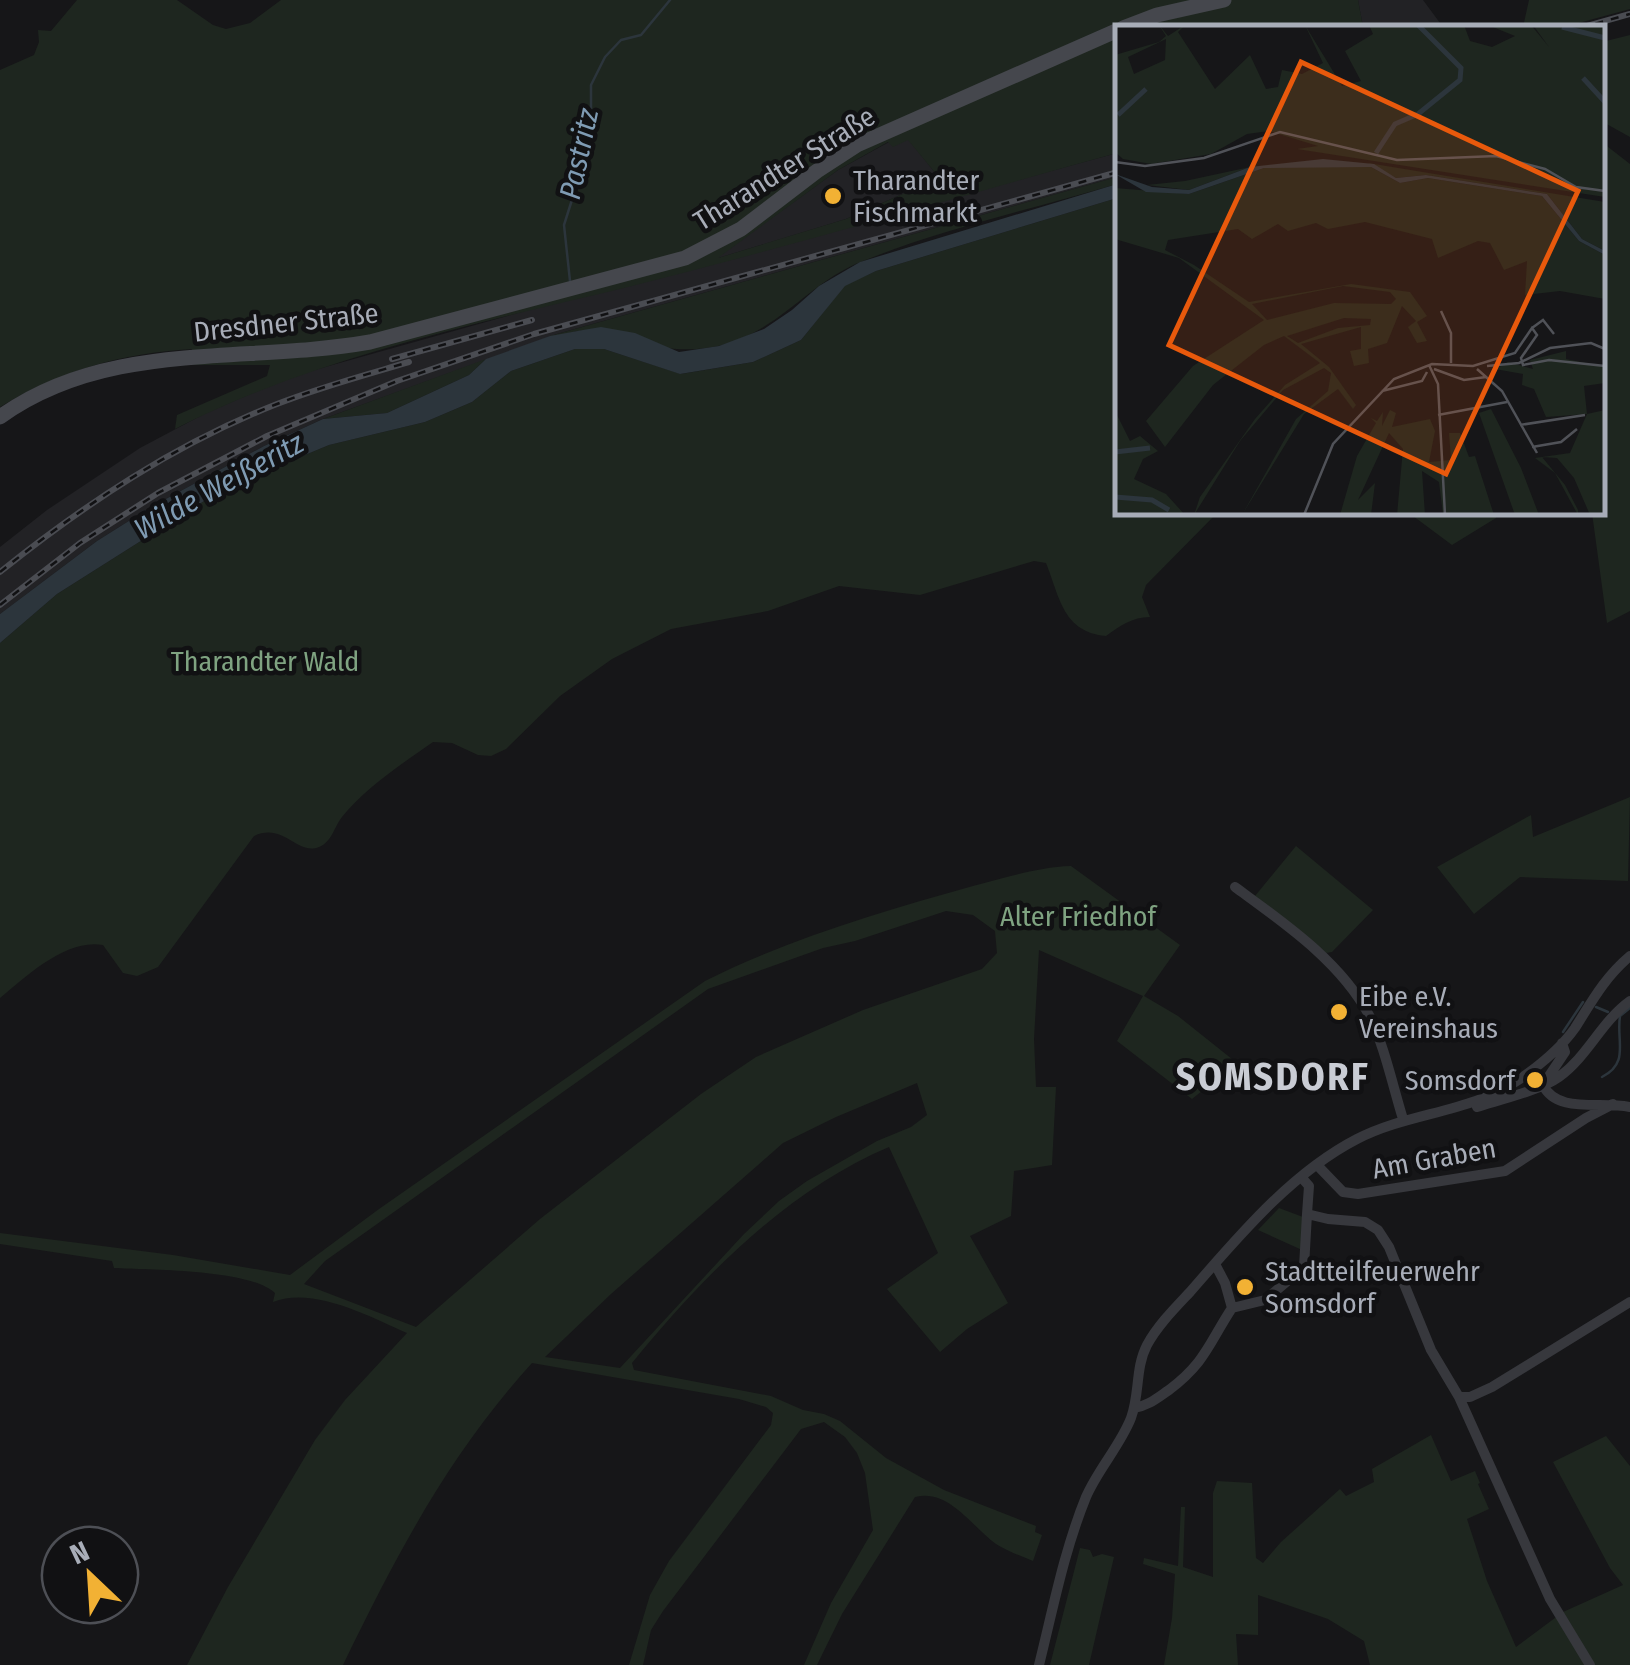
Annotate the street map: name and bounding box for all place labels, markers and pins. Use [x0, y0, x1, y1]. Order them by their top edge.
place label: Tharandter Fischmarkt [853, 164, 979, 229]
marker: Tharandter Fischmarkt [822, 185, 844, 207]
place label: Eibe e.V. Vereinshaus [1359, 980, 1498, 1045]
marker: Eibe e.V. Vereinshaus [1328, 1001, 1350, 1023]
place label: Somsdorf [1405, 1064, 1517, 1097]
marker: Somsdorf [1524, 1069, 1546, 1091]
place label: Stadtteilfeuerwehr Somsdorf [1265, 1255, 1480, 1320]
marker: Stadtteilfeuerwehr Somsdorf [1234, 1276, 1256, 1298]

